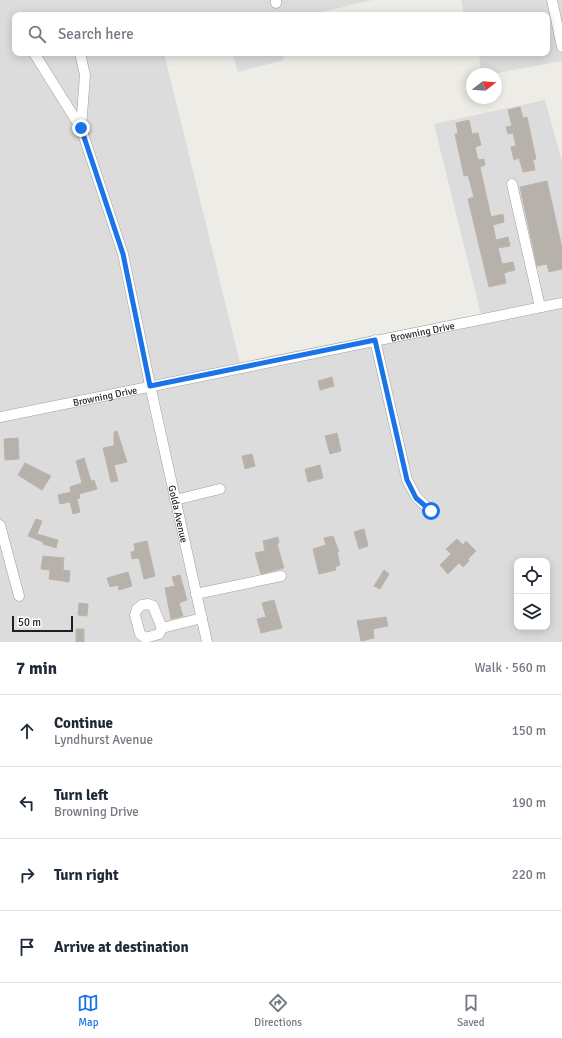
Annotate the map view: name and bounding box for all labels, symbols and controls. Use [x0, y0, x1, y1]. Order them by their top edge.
search box [12, 12, 550, 56]
icon: search [26, 23, 48, 45]
text: Search here [58, 25, 134, 43]
north arrow [466, 68, 502, 104]
route end [72, 119, 90, 137]
street label: Browning Drive [389, 320, 456, 345]
street label: Browning Drive [72, 384, 138, 409]
street label: Golda Avenue [165, 484, 190, 544]
route start [422, 502, 440, 520]
map controls [514, 558, 550, 630]
button: locate [514, 558, 550, 594]
button: layers [514, 594, 550, 630]
scale bar [12, 614, 73, 633]
text: 50 m [18, 616, 41, 629]
text: 7 min [16, 658, 57, 679]
text: Walk · 560 m [475, 660, 546, 676]
text: Continue [54, 714, 113, 732]
icon: ahead [16, 720, 38, 742]
text: 150 m [512, 723, 546, 739]
text: Lyndhurst Avenue [54, 732, 153, 748]
text: Turn left [54, 786, 108, 804]
icon: left [16, 792, 38, 814]
text: 190 m [512, 795, 546, 811]
text: Browning Drive [54, 804, 139, 820]
icon: right [16, 864, 38, 886]
text: Turn right [54, 866, 119, 884]
text: 220 m [512, 867, 546, 883]
icon: arrive [16, 936, 38, 958]
text: Arrive at destination [54, 938, 189, 956]
tab: Map [77, 992, 99, 1029]
tab: Directions [254, 992, 302, 1029]
tab: Saved [457, 992, 485, 1029]

